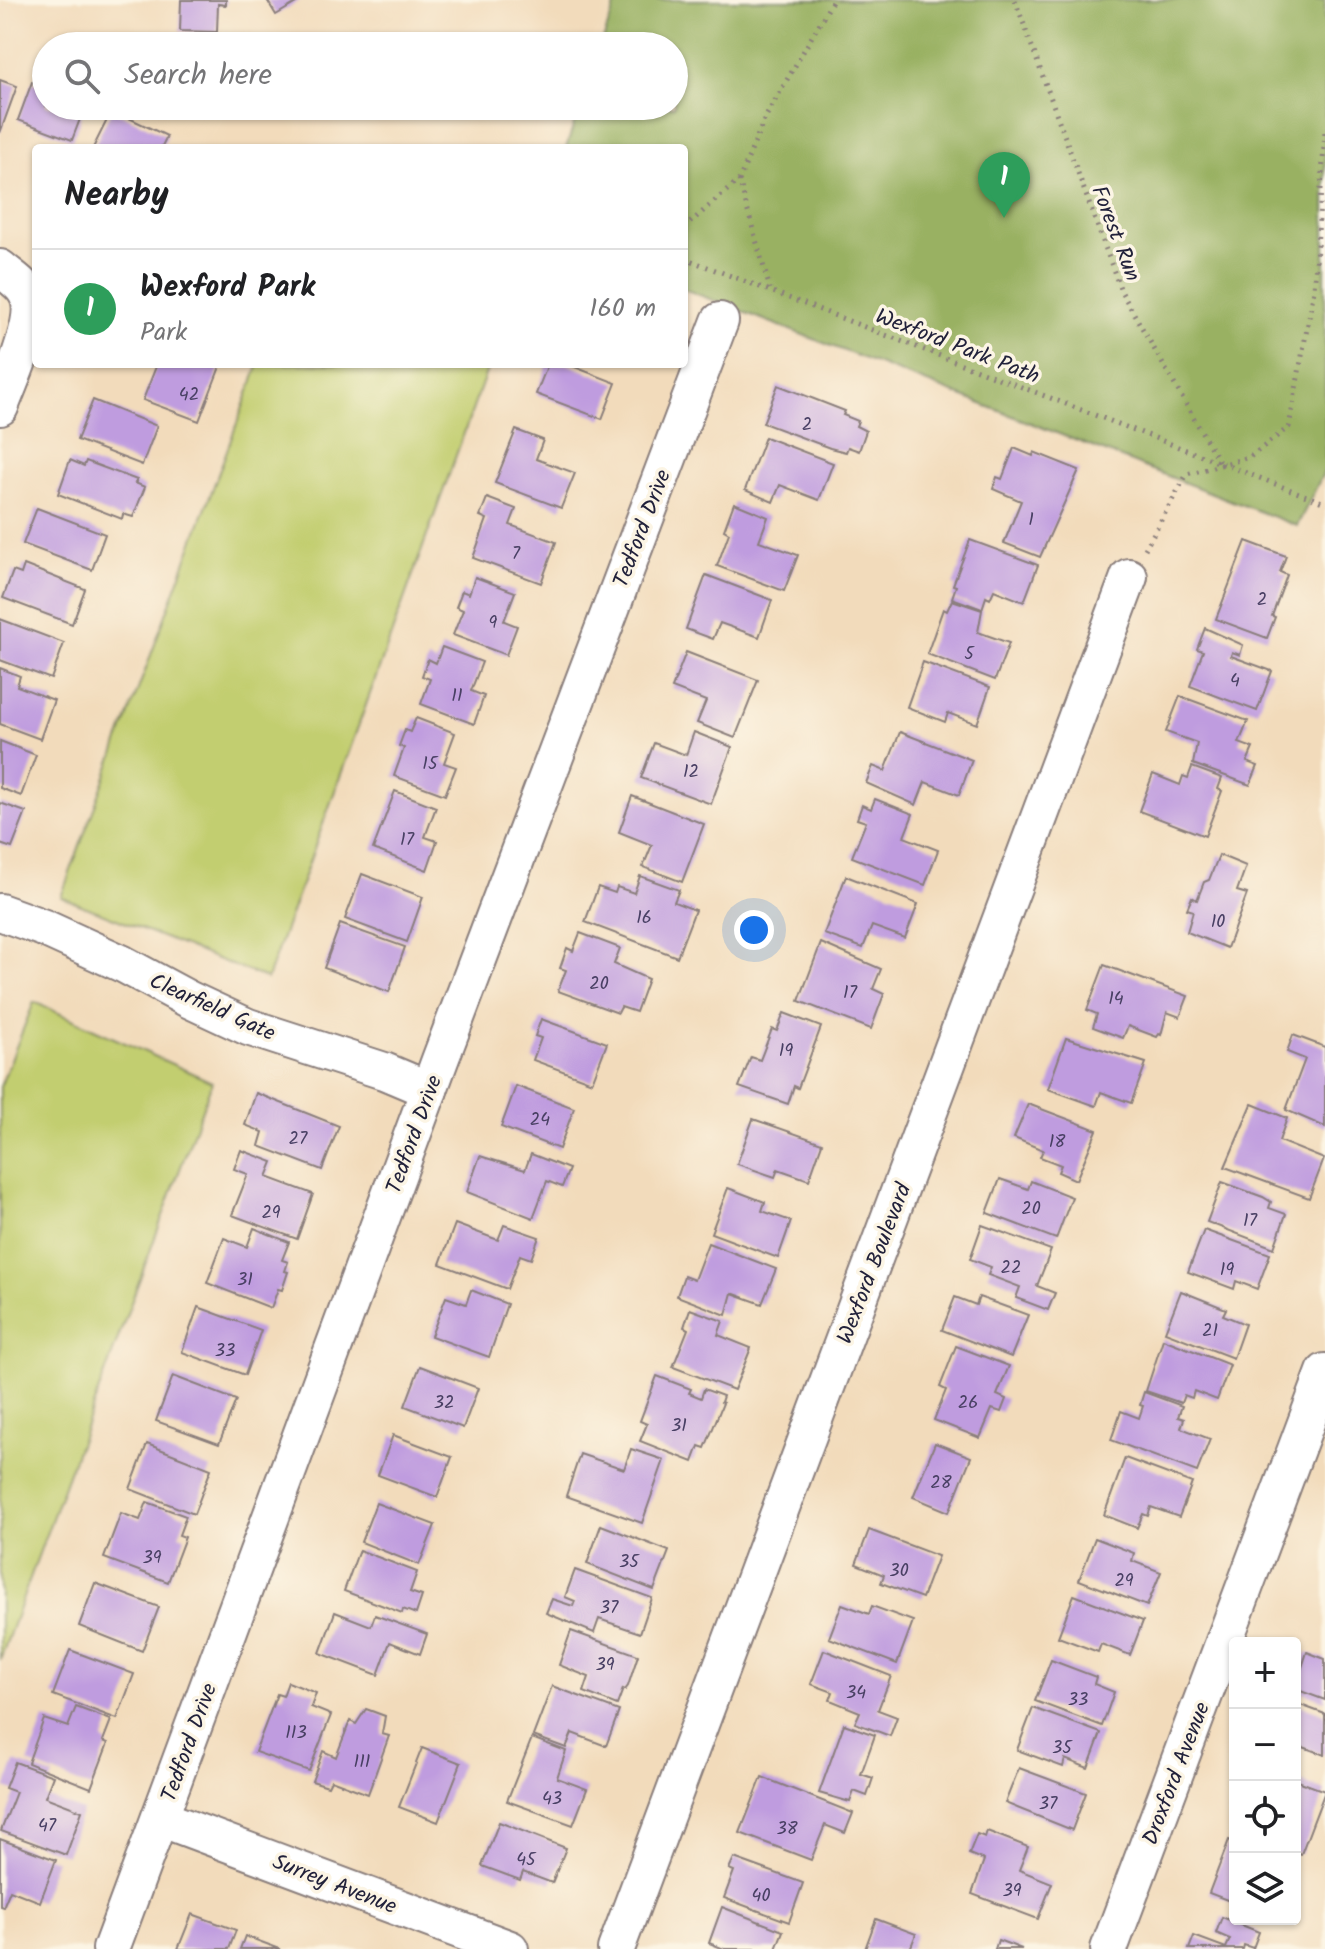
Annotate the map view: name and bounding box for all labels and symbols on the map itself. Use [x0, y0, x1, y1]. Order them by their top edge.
pin: 1 [978, 152, 1030, 218]
street label: Forest Run [1080, 181, 1149, 287]
street label: Wexford Park Path [870, 300, 1044, 395]
house number: 42 [179, 381, 199, 410]
house number: 2 [802, 411, 812, 440]
street label: Tedford Drive [605, 465, 682, 593]
house number: 1 [1028, 506, 1034, 535]
house number: 7 [512, 540, 521, 569]
house number: 2 [1257, 586, 1267, 615]
house number: 9 [489, 609, 498, 638]
house number: 5 [964, 640, 975, 669]
house number: 4 [1230, 667, 1240, 696]
house number: 11 [451, 682, 463, 711]
house number: 15 [422, 750, 439, 779]
house number: 12 [683, 758, 699, 787]
house number: 17 [400, 826, 415, 855]
house number: 16 [636, 904, 652, 933]
house number: 10 [1211, 908, 1225, 937]
your location [734, 910, 774, 950]
street label: Clearfield Gate [143, 965, 281, 1052]
house number: 20 [589, 970, 609, 999]
house number: 17 [843, 979, 858, 1008]
house number: 14 [1108, 985, 1124, 1014]
house number: 19 [779, 1037, 793, 1066]
street label: Tedford Drive [378, 1071, 453, 1199]
house number: 24 [530, 1106, 550, 1135]
house number: 27 [289, 1125, 308, 1154]
house number: 18 [1049, 1128, 1065, 1157]
street label: Wexford Boulevard [829, 1178, 922, 1349]
house number: 20 [1021, 1195, 1041, 1224]
house number: 29 [261, 1199, 281, 1228]
house number: 17 [1243, 1207, 1258, 1236]
house number: 22 [1001, 1254, 1021, 1283]
house number: 19 [1220, 1256, 1234, 1285]
house number: 31 [237, 1266, 253, 1295]
house number: 21 [1202, 1317, 1218, 1346]
house number: 33 [215, 1337, 235, 1366]
house number: 32 [434, 1389, 454, 1418]
house number: 26 [958, 1389, 978, 1418]
house number: 31 [671, 1412, 687, 1441]
house number: 28 [930, 1469, 952, 1498]
house number: 39 [142, 1544, 162, 1573]
house number: 35 [619, 1548, 640, 1577]
house number: 30 [889, 1557, 909, 1586]
house number: 29 [1114, 1567, 1134, 1596]
house number: 37 [600, 1594, 619, 1623]
house number: 39 [595, 1651, 615, 1680]
street label: Tedford Drive [153, 1679, 228, 1807]
house number: 34 [846, 1679, 866, 1708]
house number: 33 [1068, 1686, 1088, 1715]
street label: Droxford Avenue [1134, 1697, 1221, 1851]
house number: 113 [285, 1719, 307, 1748]
house number: 35 [1052, 1734, 1073, 1763]
house number: 111 [354, 1748, 370, 1777]
house number: 43 [542, 1785, 562, 1814]
house number: 37 [1039, 1790, 1058, 1819]
house number: 47 [38, 1812, 57, 1841]
house number: 38 [776, 1815, 798, 1844]
street label: Surrey Avenue [267, 1846, 401, 1925]
house number: 45 [516, 1846, 537, 1875]
house number: 39 [1002, 1877, 1022, 1906]
house number: 40 [752, 1882, 770, 1911]

